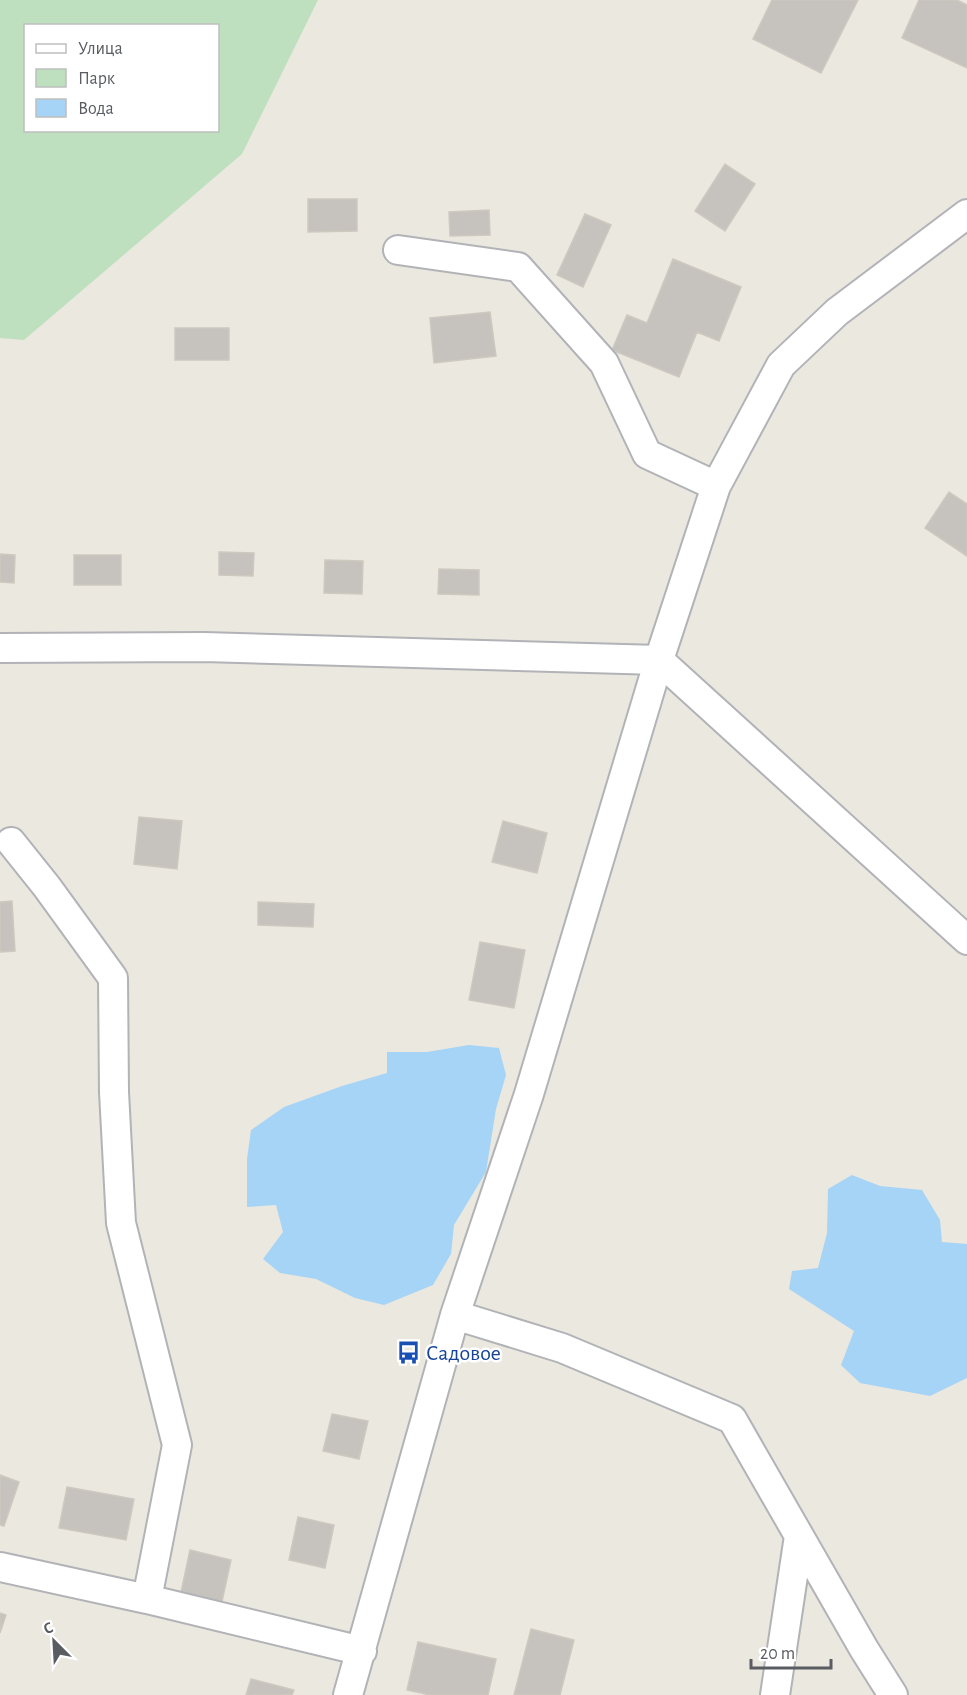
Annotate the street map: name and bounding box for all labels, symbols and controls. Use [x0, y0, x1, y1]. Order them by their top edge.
legend [24, 24, 219, 132]
text: Улица [78, 40, 123, 58]
text: Парк [78, 70, 116, 88]
text: Вода [78, 100, 114, 118]
bus stop icon: Садовое [395, 1339, 421, 1365]
place label: Садовое [426, 1342, 501, 1364]
north arrow [24, 1611, 84, 1671]
text: С [41, 1619, 56, 1637]
scale bar [751, 1632, 830, 1670]
text: 20 m [760, 1645, 795, 1663]

